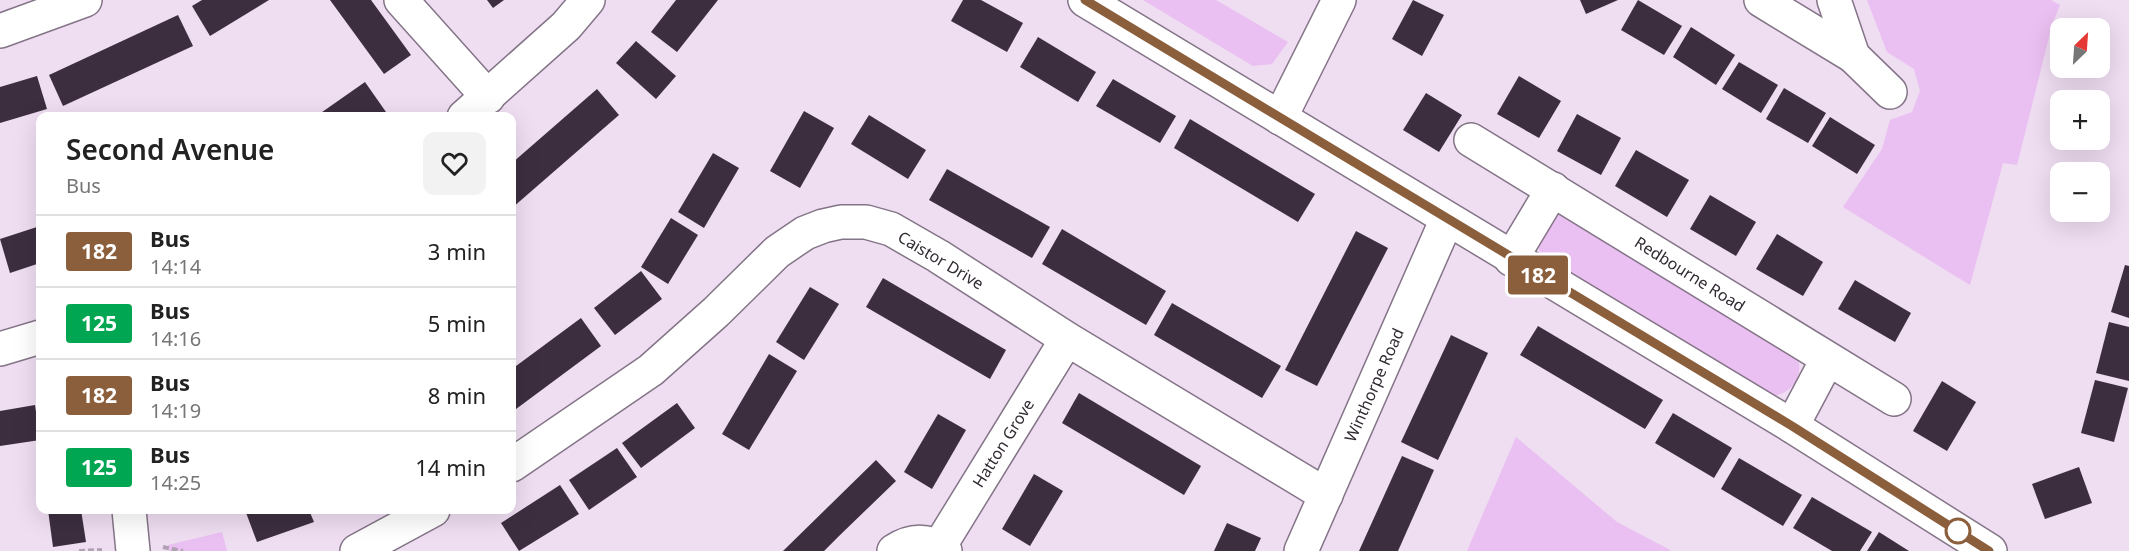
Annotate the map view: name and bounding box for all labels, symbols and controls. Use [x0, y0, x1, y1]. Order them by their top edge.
north arrow [2050, 18, 2110, 78]
map controls [2050, 18, 2110, 222]
button: + [2050, 90, 2110, 150]
text: Second Avenue [66, 130, 274, 168]
button: heart [423, 132, 486, 195]
button: − [2050, 162, 2110, 222]
text: Bus [66, 172, 101, 199]
text: Bus [150, 223, 190, 253]
street label: Caistor Drive [894, 226, 988, 294]
street label: Redbourne Road [1631, 231, 1749, 317]
text: 3 min [428, 236, 486, 266]
text: 182 [81, 237, 117, 265]
text: 14:14 [150, 253, 201, 280]
line badge: 182 [1504, 256, 1572, 294]
text: 182 [1520, 261, 1556, 289]
text: Bus [150, 295, 190, 325]
text: 5 min [428, 308, 486, 338]
text: 125 [81, 309, 117, 337]
text: 14:16 [150, 325, 201, 352]
street label: Winthorpe Road [1339, 325, 1409, 445]
text: Bus [150, 367, 190, 397]
text: 8 min [428, 380, 486, 410]
text: 182 [81, 381, 117, 409]
street label: Hatton Grove [967, 395, 1039, 491]
text: 14:19 [150, 397, 201, 424]
text: Bus [150, 439, 190, 469]
text: 14 min [415, 452, 486, 482]
text: 125 [81, 453, 117, 481]
text: 14:25 [150, 469, 201, 496]
unlabelled marker [1945, 518, 1971, 544]

